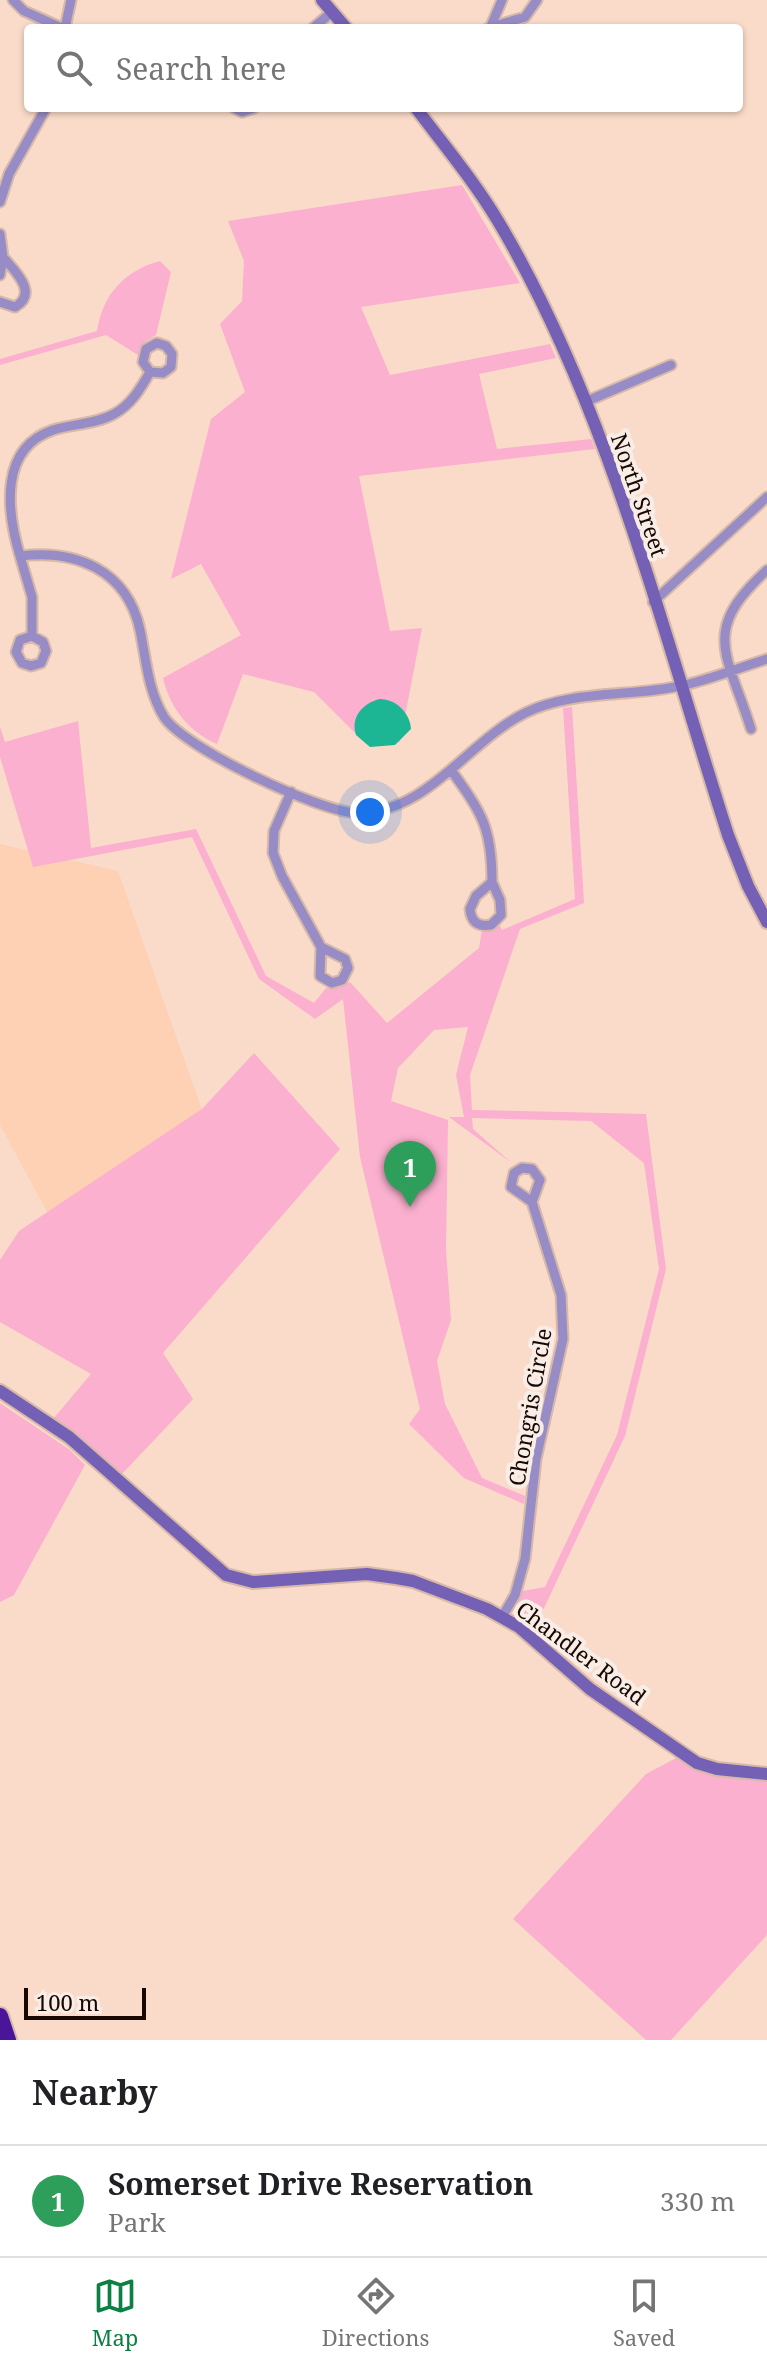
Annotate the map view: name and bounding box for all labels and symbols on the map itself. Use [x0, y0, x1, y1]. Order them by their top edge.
street label: North Street [605, 429, 675, 561]
your location [350, 792, 390, 832]
pin: 1 [384, 1141, 436, 1207]
street label: Chongris Circle [500, 1326, 558, 1488]
street label: Chandler Road [511, 1594, 653, 1711]
scale bar [24, 1984, 146, 2020]

